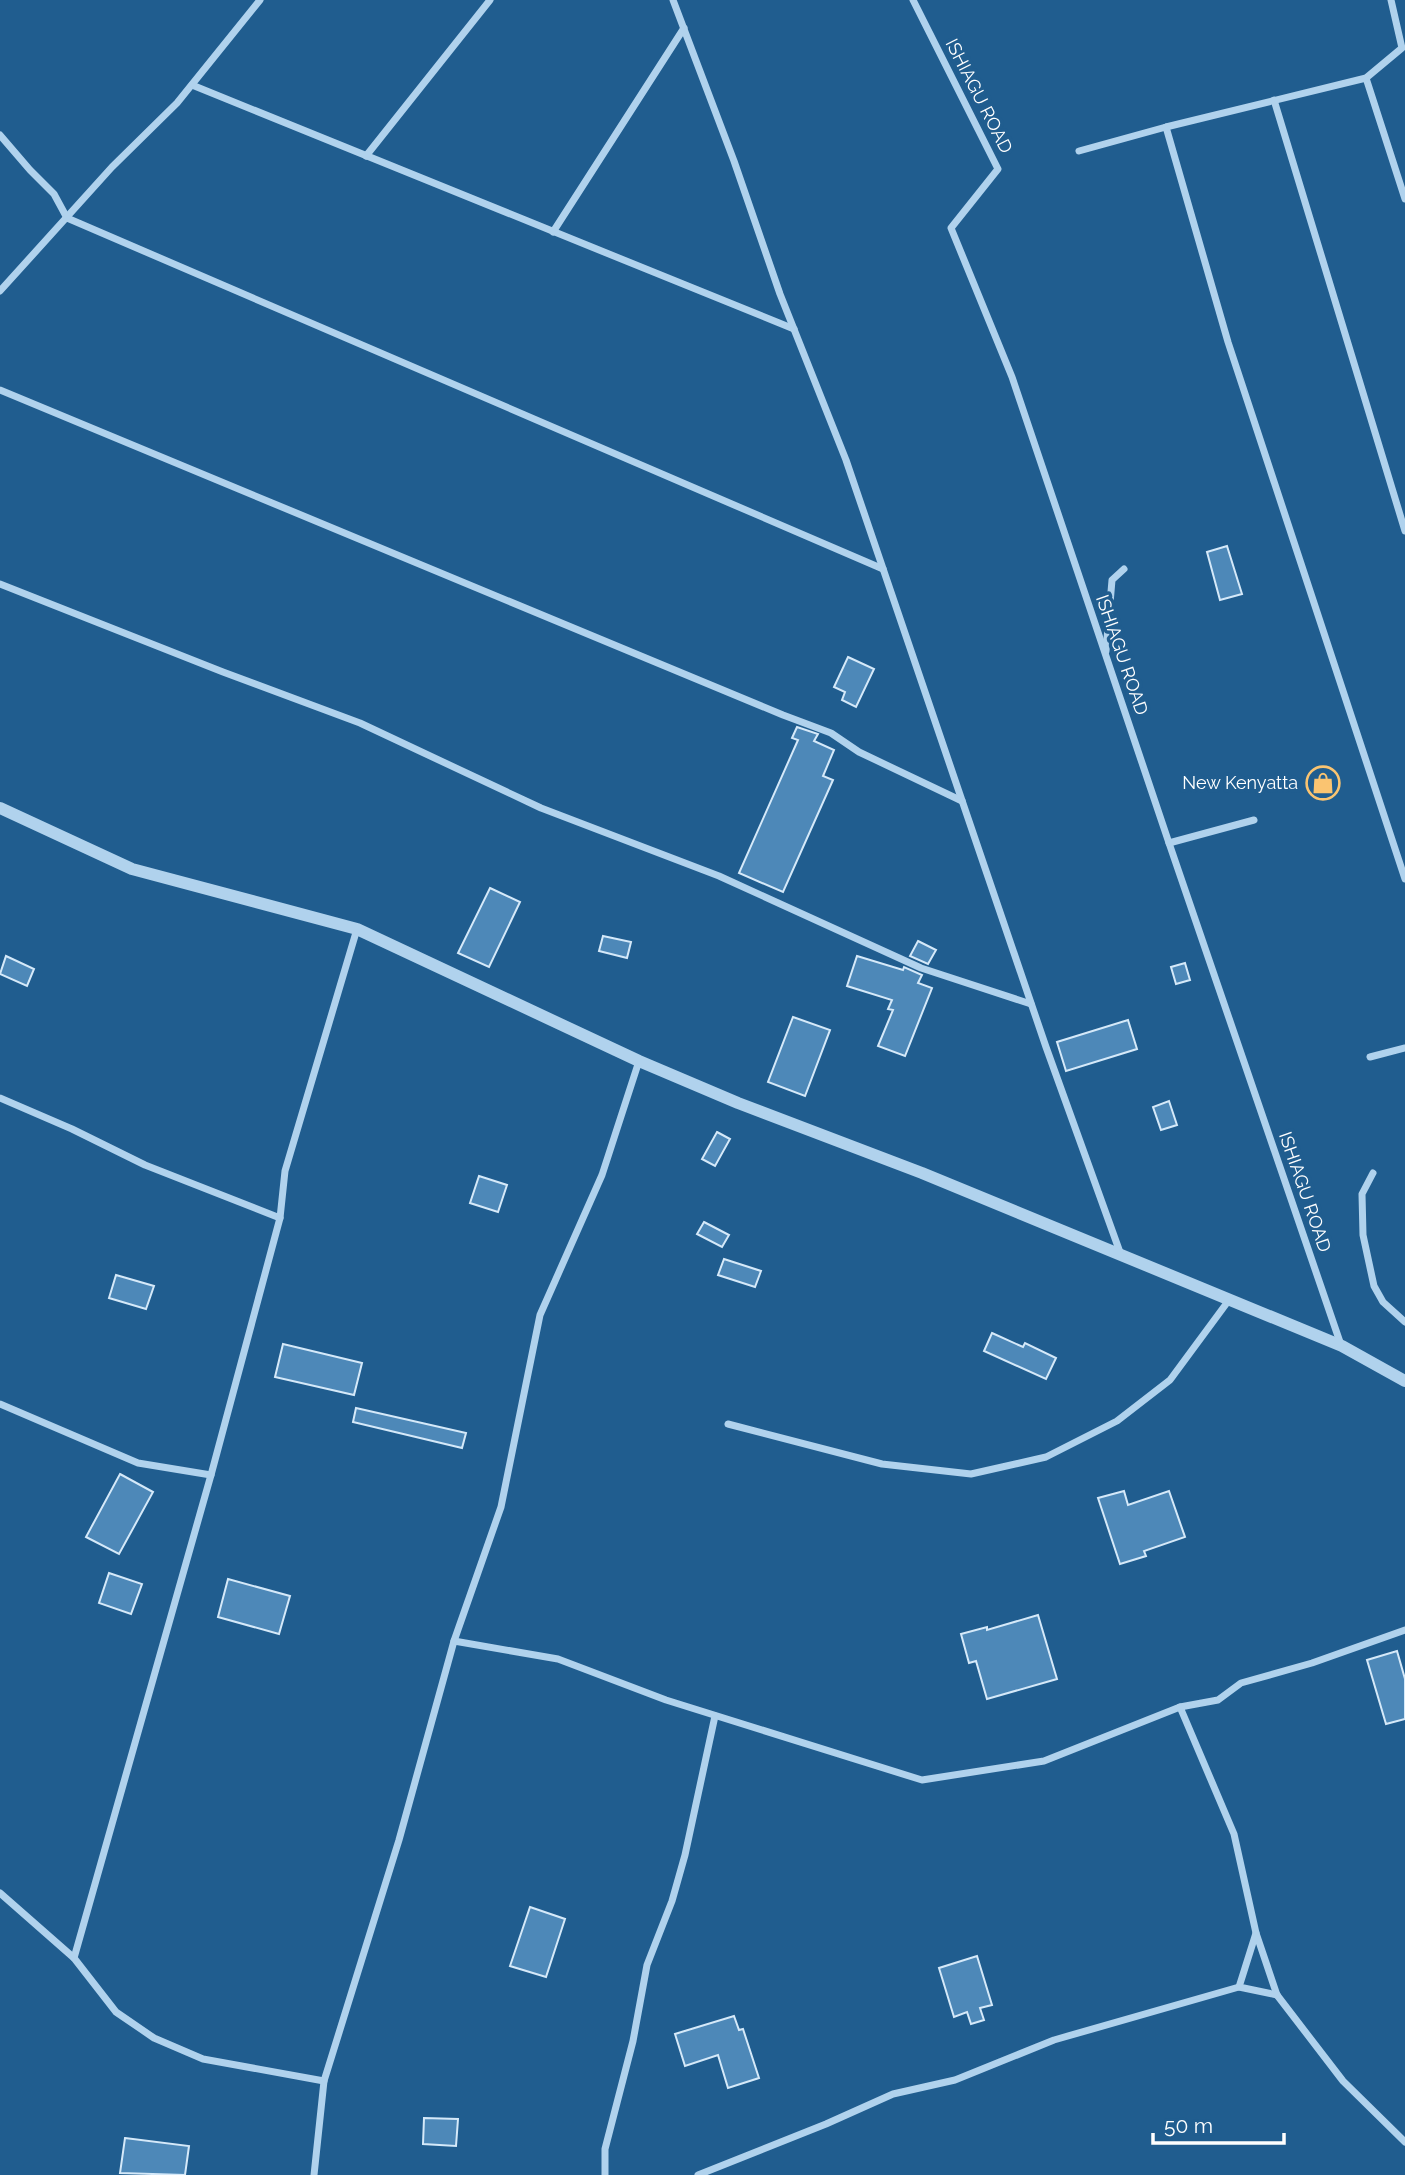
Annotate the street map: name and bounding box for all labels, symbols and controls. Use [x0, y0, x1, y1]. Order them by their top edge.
street label: ISHIAGU ROAD [942, 35, 1017, 157]
street label: ISHIAGU ROAD [1092, 592, 1153, 718]
shop icon: New Kenyatta [1304, 764, 1342, 802]
place label: New Kenyatta [1182, 772, 1298, 793]
street label: ISHIAGU ROAD [1275, 1129, 1336, 1255]
scale bar [1153, 2102, 1284, 2146]
text: 50 m [1164, 2113, 1213, 2138]

